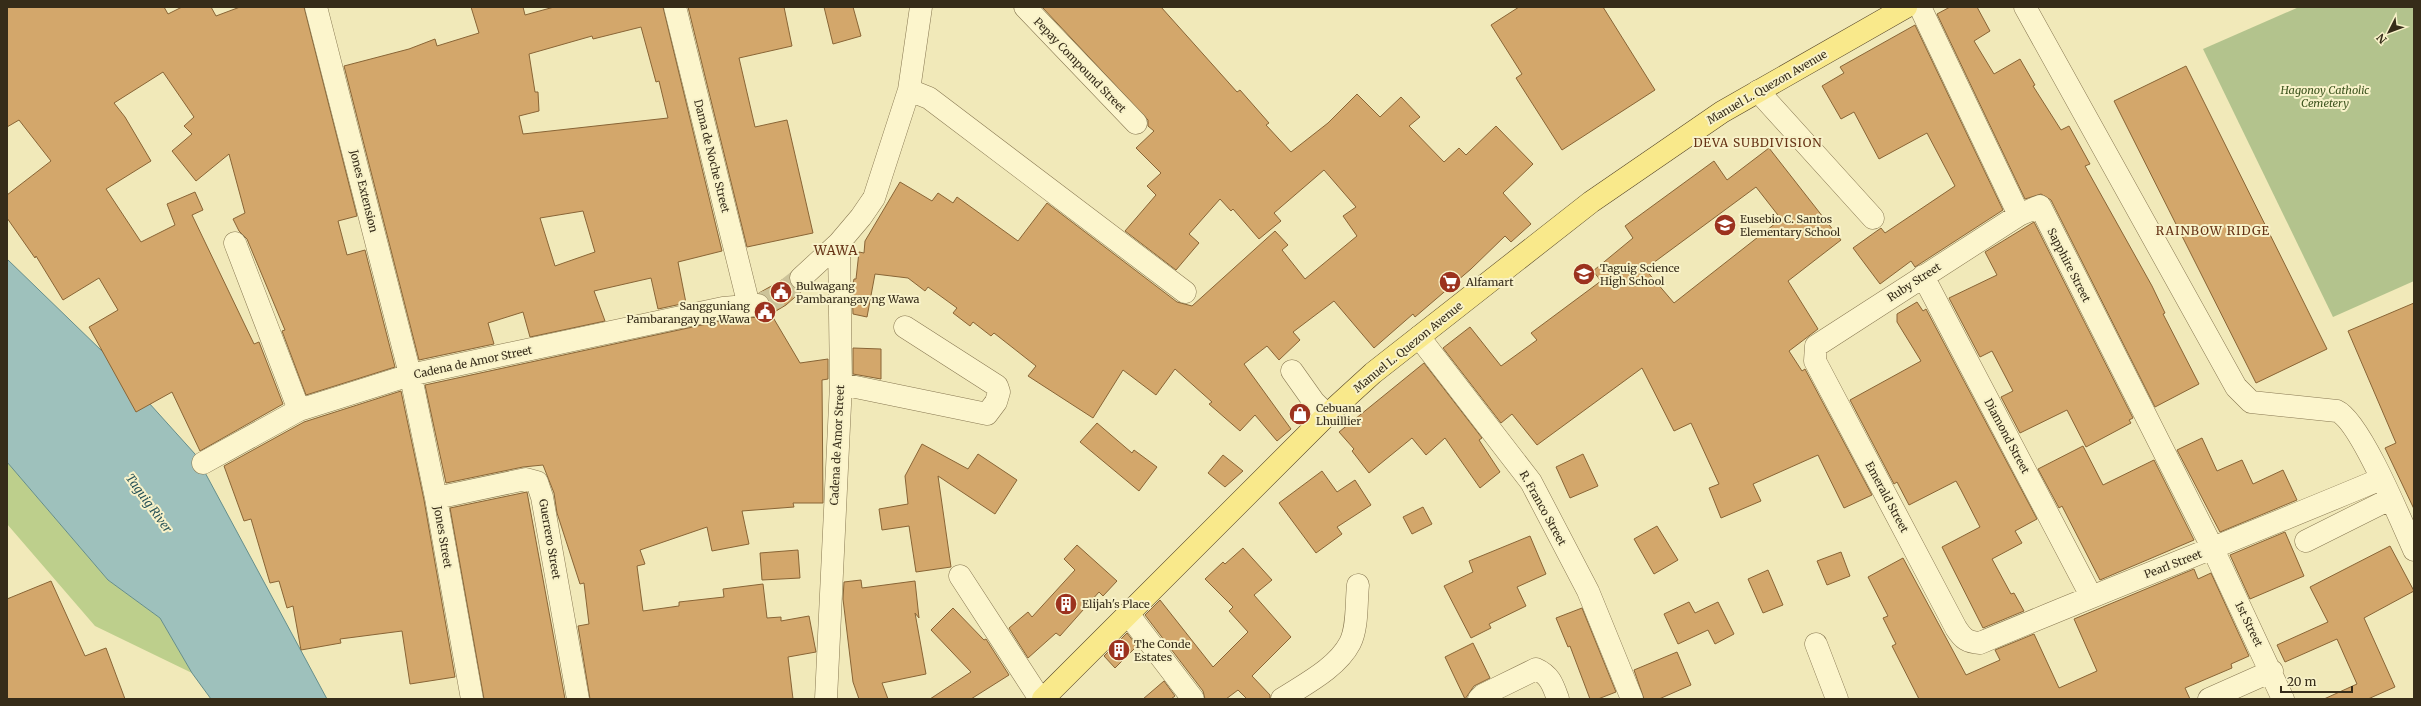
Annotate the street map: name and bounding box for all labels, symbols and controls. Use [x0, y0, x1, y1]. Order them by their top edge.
north arrow [2369, 12, 2409, 52]
street label: Pepay Compound Street [1031, 15, 1130, 116]
text: N [2373, 31, 2390, 47]
street label: Manuel L. Quezon Avenue [1704, 47, 1830, 127]
park label: Hagonoy Catholic Cemetery [2280, 83, 2369, 110]
street label: Dama de Noche Street [691, 98, 733, 215]
district label: DEVA SUBDIVISION [1693, 135, 1823, 150]
street label: Jones Extension [347, 147, 381, 234]
school or university icon: Eusebio C. Santos Elementary School [1712, 212, 1738, 238]
place label: Eusebio C. Santos Elementary School [1740, 212, 1841, 239]
district label: RAINBOW RIDGE [2156, 223, 2270, 238]
street label: Sapphire Street [2044, 226, 2094, 305]
district label: WAWA [813, 242, 858, 259]
street label: Ruby Street [1885, 259, 1944, 305]
school or university icon: Taguig Science High School [1571, 261, 1597, 287]
place label: Taguig Science High School [1600, 261, 1680, 288]
supermarket icon: Alfamart [1437, 269, 1463, 295]
place label: Alfamart [1465, 275, 1514, 289]
public building icon: Bulwagang Pambarangay ng Wawa [768, 279, 794, 305]
place label: Bulwagang Pambarangay ng Wawa [796, 279, 920, 306]
place label: Sangguniang Pambarangay ng Wawa [627, 299, 750, 326]
public building icon: Sangguniang Pambarangay ng Wawa [752, 299, 778, 325]
street label: Manuel L. Quezon Avenue [1351, 299, 1466, 395]
street label: Cadena de Amor Street [413, 342, 534, 381]
street label: Cadena de Amor Street [827, 384, 847, 506]
street label: Diamond Street [1981, 396, 2033, 477]
shop icon: Cebuana Lhuillier [1287, 401, 1313, 427]
place label: Cebuana Lhuillier [1316, 401, 1361, 428]
street label: Emerald Street [1862, 459, 1912, 536]
street label: R. Franco Street [1517, 468, 1570, 548]
water label: Taguig River [123, 471, 176, 536]
street label: Guerrero Street [536, 498, 564, 581]
street label: Jones Street [430, 504, 455, 570]
street label: Pearl Street [2142, 546, 2205, 581]
building icon: Elijah's Place [1053, 591, 1079, 617]
place label: Elijah's Place [1082, 597, 1150, 611]
street label: 1st Street [2232, 599, 2266, 650]
building icon: The Conde Estates [1106, 637, 1132, 663]
place label: The Conde Estates [1134, 637, 1191, 664]
scale bar [2281, 668, 2352, 694]
text: 20 m [2287, 674, 2316, 689]

